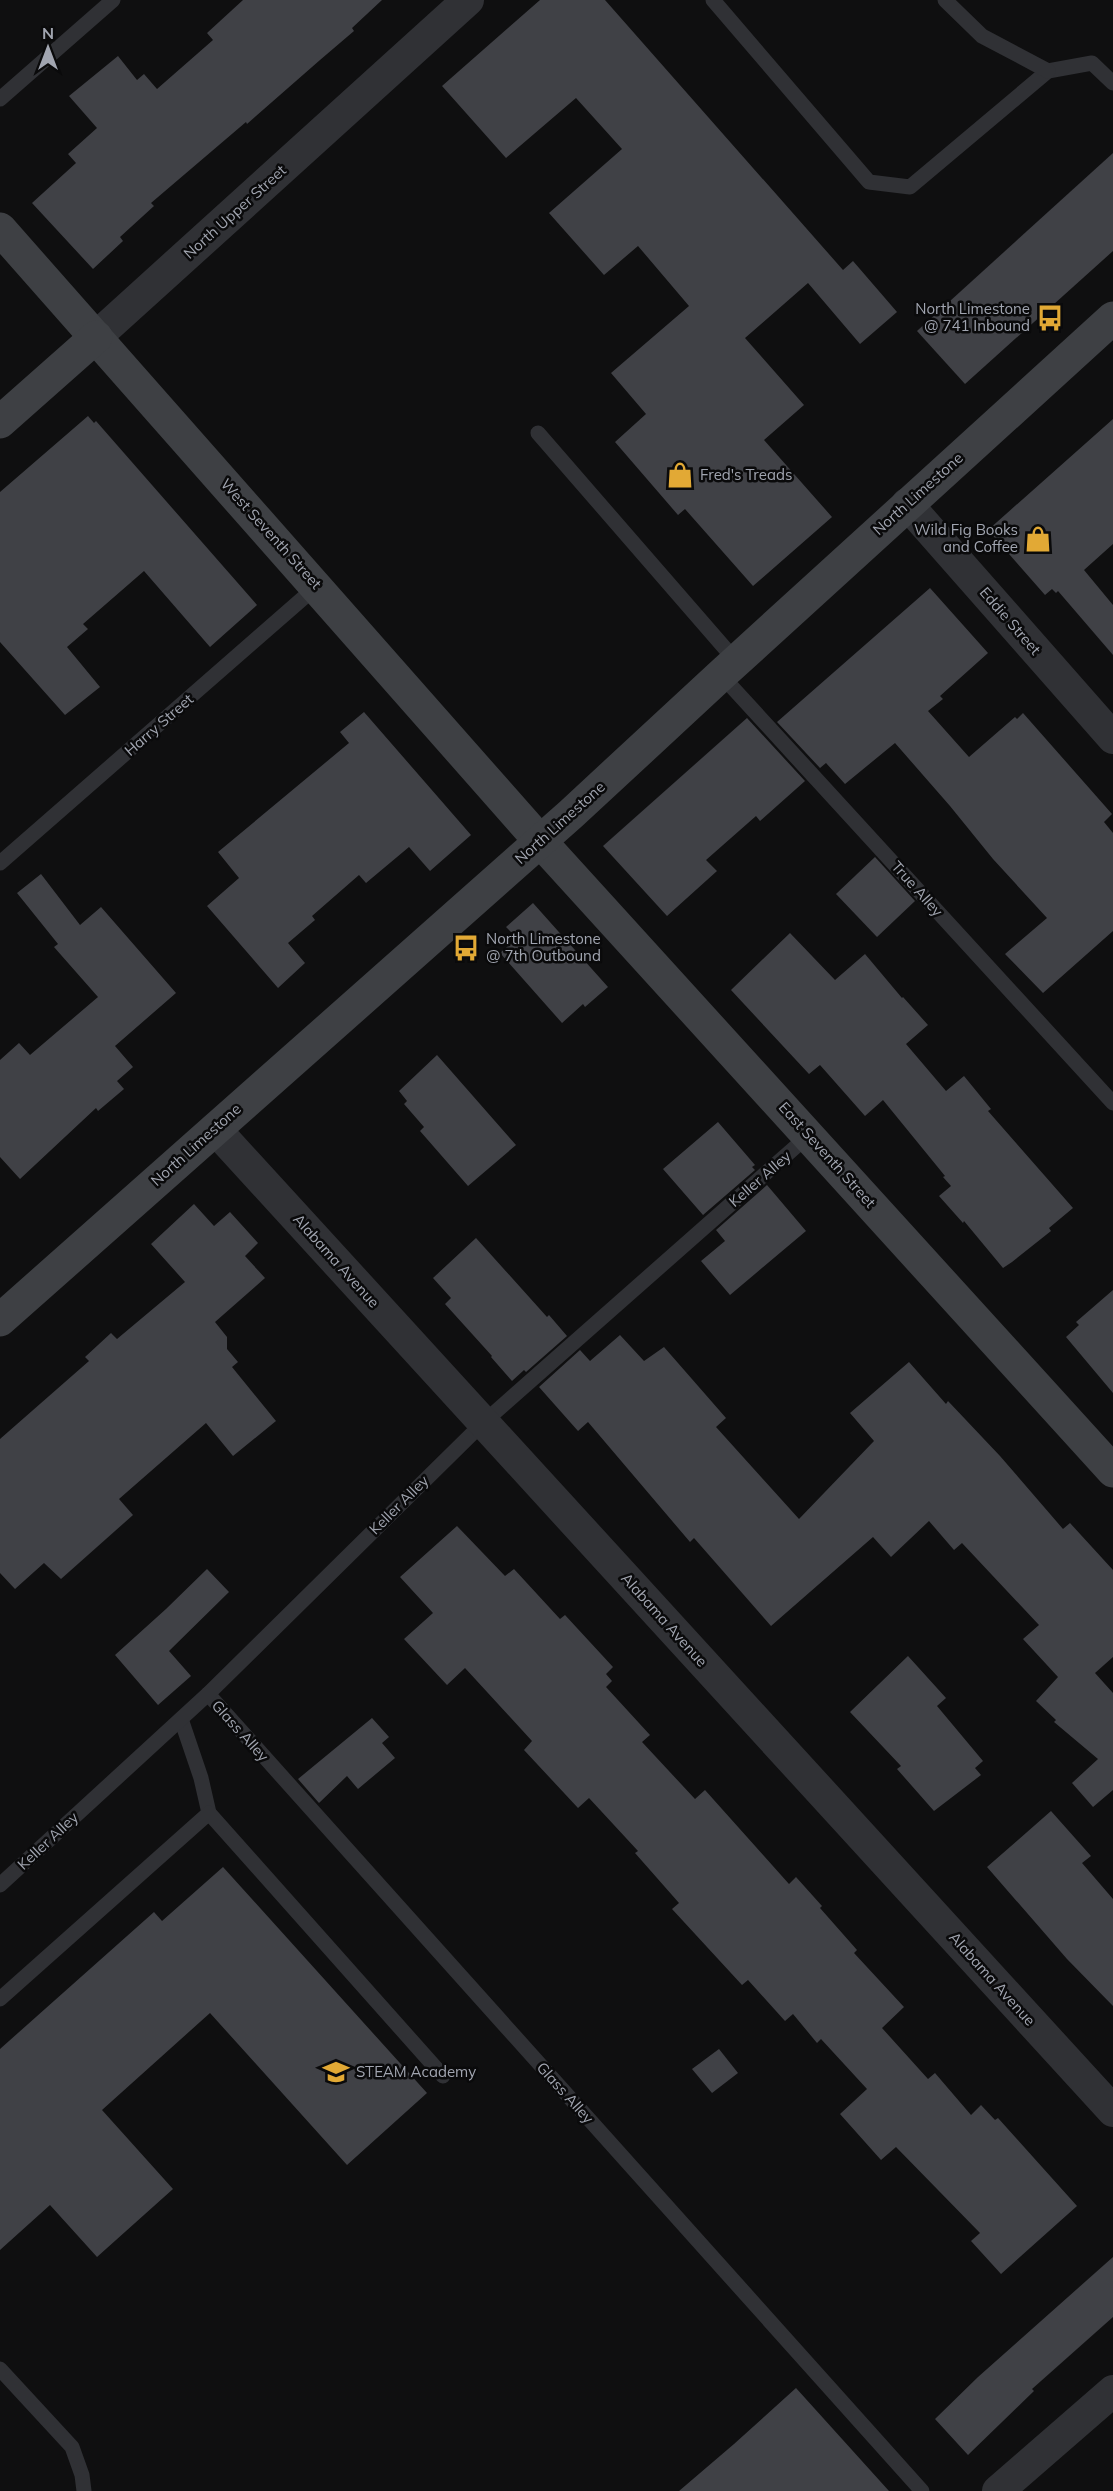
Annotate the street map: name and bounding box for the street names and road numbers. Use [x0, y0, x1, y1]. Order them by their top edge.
street label: North Upper Street [179, 161, 290, 263]
street label: North Limestone [869, 448, 967, 539]
street label: West Seventh Street [217, 474, 326, 593]
street label: Eddie Street [976, 583, 1045, 659]
street label: Harry Street [120, 690, 197, 760]
street label: North Limestone [511, 777, 609, 868]
street label: True Alley [887, 857, 947, 920]
street label: East Seventh Street [775, 1098, 880, 1212]
street label: North Limestone [147, 1099, 245, 1190]
street label: Keller Alley [725, 1146, 795, 1211]
street label: Alabama Avenue [289, 1210, 384, 1312]
street label: Keller Alley [365, 1471, 432, 1538]
street label: Alabama Avenue [617, 1569, 712, 1671]
street label: Glass Alley [208, 1696, 273, 1765]
street label: Keller Alley [13, 1808, 82, 1874]
street label: Alabama Avenue [945, 1928, 1040, 2030]
street label: Glass Alley [533, 2058, 598, 2127]

